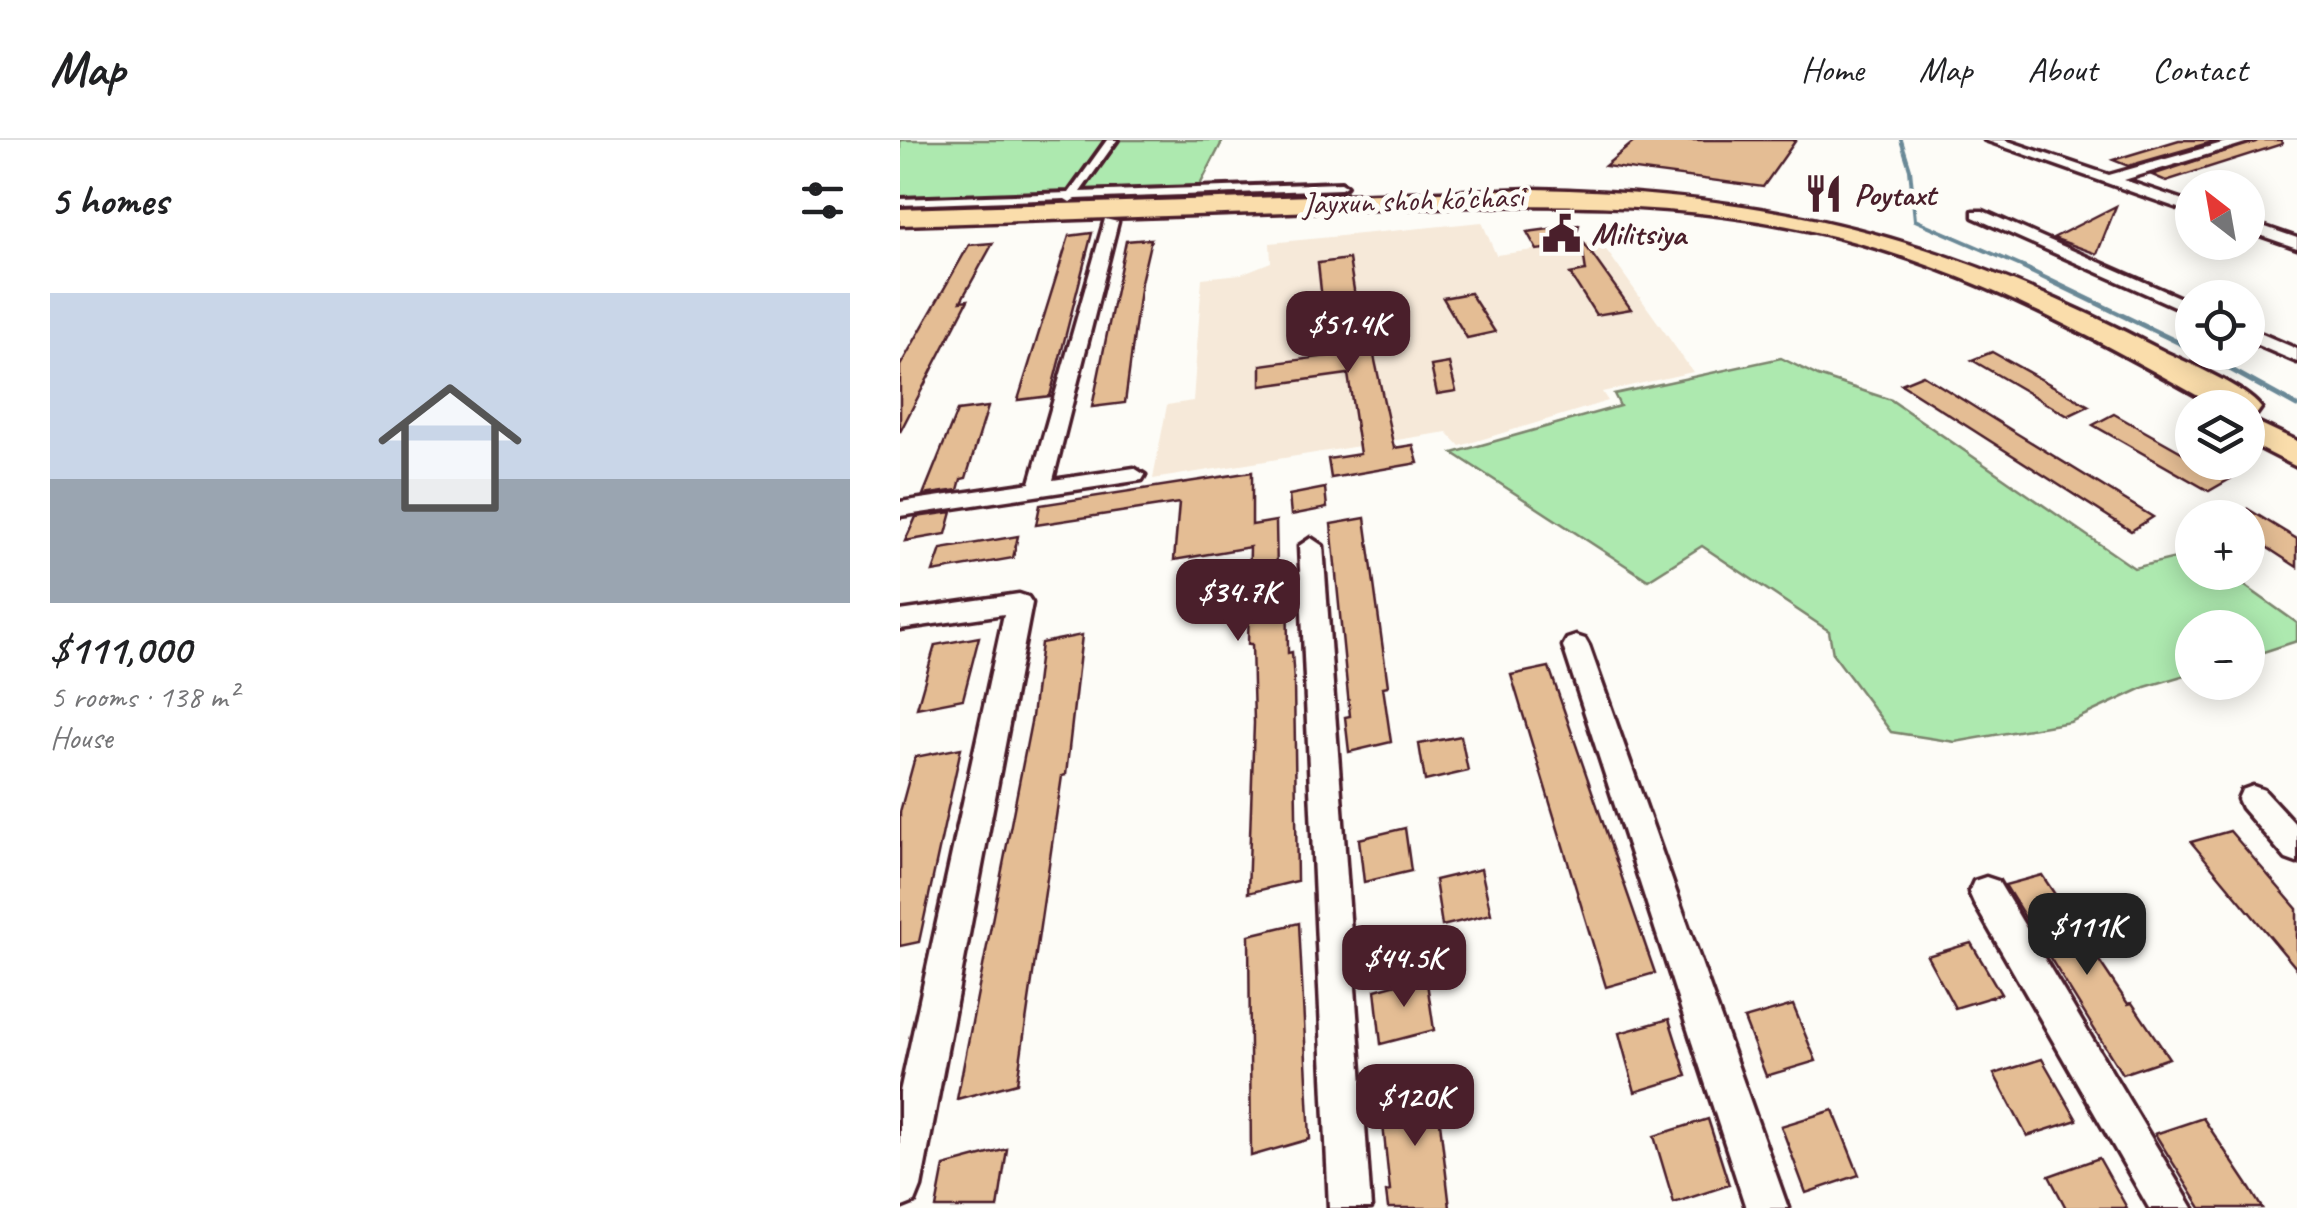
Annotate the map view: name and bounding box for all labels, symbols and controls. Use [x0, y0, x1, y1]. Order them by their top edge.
text: Map [50, 39, 125, 99]
text: Home [1801, 47, 1864, 92]
text: Map [1919, 47, 1972, 92]
text: About [2027, 47, 2097, 92]
text: Contact [2152, 47, 2247, 92]
north arrow [2175, 170, 2265, 260]
map controls [2175, 170, 2265, 700]
icon: filters [795, 173, 850, 228]
restaurant icon: Poytaxt [1803, 173, 1845, 215]
text: 5 homes [50, 174, 168, 227]
place label: Poytaxt [1854, 174, 1939, 215]
street label: Jayxun shoh ko'chasi [1300, 176, 1528, 224]
public building icon: Militsiya [1540, 212, 1582, 254]
place label: Militsiya [1591, 213, 1689, 254]
button: locate [2175, 280, 2265, 370]
pin: $51.4K [1267, 291, 1429, 376]
text: $51.4K [1308, 303, 1388, 344]
icon: home [360, 358, 540, 538]
button: layers [2175, 390, 2265, 480]
button: + [2175, 500, 2265, 590]
pin: $34.7K [1157, 559, 1319, 644]
text: $34.7K [1198, 571, 1278, 612]
button: − [2175, 610, 2265, 700]
text: $111,000 [50, 623, 191, 676]
text: 5 rooms · 138 m² [50, 676, 237, 717]
text: House [50, 717, 112, 758]
pin: $111K [2017, 893, 2157, 978]
text: $111K [2050, 905, 2124, 946]
pin: $44.5K [1323, 925, 1485, 1010]
text: $44.5K [1364, 937, 1444, 978]
pin: $120K [1345, 1064, 1485, 1149]
text: $120K [1378, 1076, 1452, 1117]

